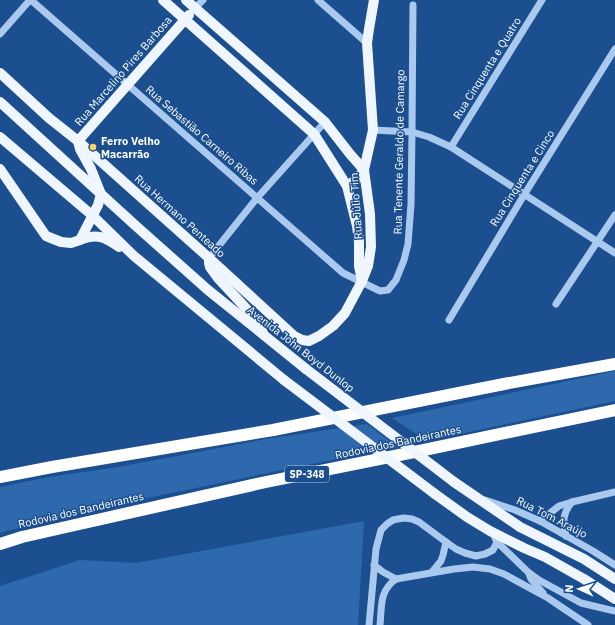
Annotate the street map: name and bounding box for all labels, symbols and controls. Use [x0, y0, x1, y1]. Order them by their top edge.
street label: Rua Marcelino Pires Barbosa [71, 13, 175, 129]
street label: Rua Cinquenta e Quatro [450, 15, 524, 121]
street label: Rua Tenente Geraldo de Camargo [391, 69, 407, 235]
street label: Rua Sebastião Carneiro Ribas [143, 82, 261, 188]
street label: Rua Cinquenta e Cinco [487, 127, 557, 229]
place label: Ferro Velho Macarrão [101, 134, 160, 161]
marker: Ferro Velho Macarrão [88, 142, 98, 152]
street label: Rua Hermano Penteado [132, 172, 228, 260]
street label: Rua Júlio Tim [347, 172, 365, 240]
street label: Avenida John Boyd Dunlop [245, 303, 357, 395]
street label: Rodovia dos Bandeirantes [334, 422, 462, 462]
road number: SP-348 [285, 466, 329, 482]
street label: Rodovia dos Bandeirantes [17, 489, 145, 531]
street label: Rua Tom Araújo [514, 493, 590, 541]
north arrow [559, 569, 599, 609]
text: N [562, 584, 576, 593]

